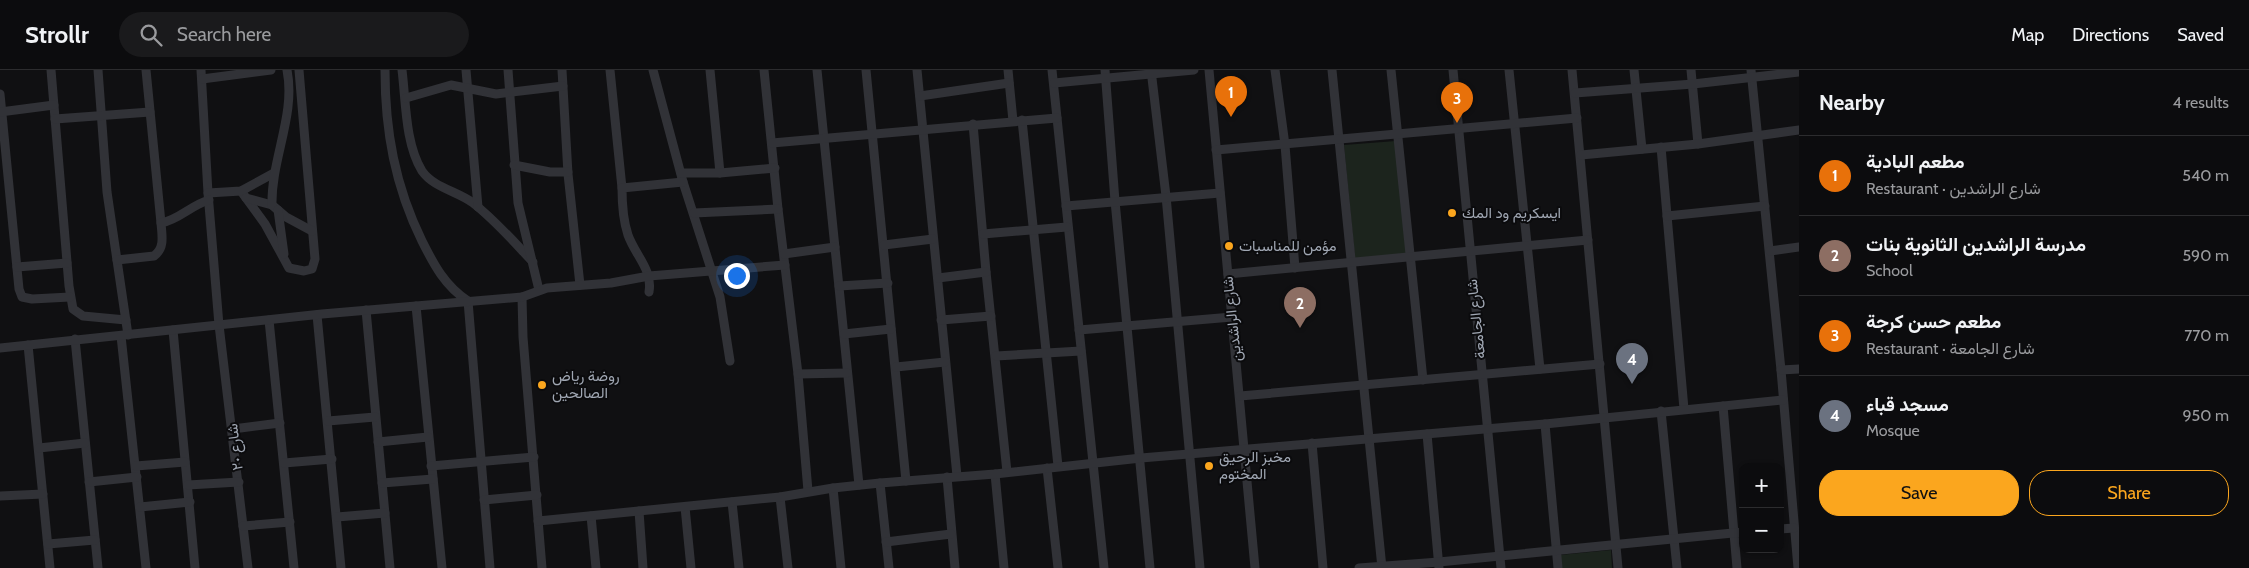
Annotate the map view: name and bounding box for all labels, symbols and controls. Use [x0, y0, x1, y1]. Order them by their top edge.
search box [119, 12, 469, 57]
text: Strollr [25, 20, 89, 49]
icon: search [137, 21, 165, 49]
text: Search here [177, 23, 271, 46]
text: Map [2011, 24, 2044, 46]
text: Directions [2072, 24, 2149, 46]
text: Saved [2177, 24, 2224, 46]
pin: 1 [1215, 76, 1247, 117]
pin: 3 [1441, 82, 1473, 123]
text: Nearby [1819, 90, 1885, 115]
text: 4 results [2172, 93, 2229, 112]
text: مطعم البادية [1866, 150, 1965, 173]
text: 1 [1832, 166, 1838, 185]
text: 540 m [2182, 166, 2229, 185]
text: Restaurant · شارع الراشدين [1866, 179, 2041, 198]
place label: ايسكريم ود المك [1462, 204, 1561, 223]
marker: ايسكريم ود المك [1446, 207, 1458, 219]
text: مدرسة الراشدين الثانوية بنات [1866, 233, 2086, 256]
place label: مؤمن للمناسبات [1239, 237, 1337, 256]
marker: مؤمن للمناسبات [1223, 240, 1235, 252]
text: 2 [1831, 246, 1839, 265]
text: 590 m [2182, 246, 2229, 265]
text: School [1866, 261, 1913, 280]
your location [724, 263, 750, 289]
street label: شارع الراشدين [1219, 275, 1247, 362]
street label: شارع الجامعة [1463, 278, 1491, 360]
pin: 2 [1284, 287, 1316, 328]
text: مطعم حسن كرجة [1866, 310, 2001, 333]
text: 3 [1831, 326, 1839, 345]
text: 770 m [2184, 326, 2229, 345]
text: Restaurant · شارع الجامعة [1866, 339, 2035, 358]
pin: 4 [1616, 343, 1648, 384]
place label: روضة رياض الصالحين [552, 367, 620, 403]
marker: روضة رياض الصالحين [536, 379, 548, 391]
text: مسجد قباء [1866, 393, 1949, 416]
text: 4 [1830, 406, 1840, 425]
text: 950 m [2182, 406, 2229, 425]
text: Mosque [1866, 421, 1920, 440]
street label: شارع ٢٠ [223, 422, 249, 471]
place label: مخبز الرحيق المختوم [1219, 448, 1291, 484]
marker: مخبز الرحيق المختوم [1203, 460, 1215, 472]
map controls [1739, 463, 1784, 553]
button: + [1739, 463, 1784, 508]
button: Save [1819, 470, 2019, 516]
button: Share [2029, 470, 2229, 516]
button: − [1739, 508, 1784, 553]

